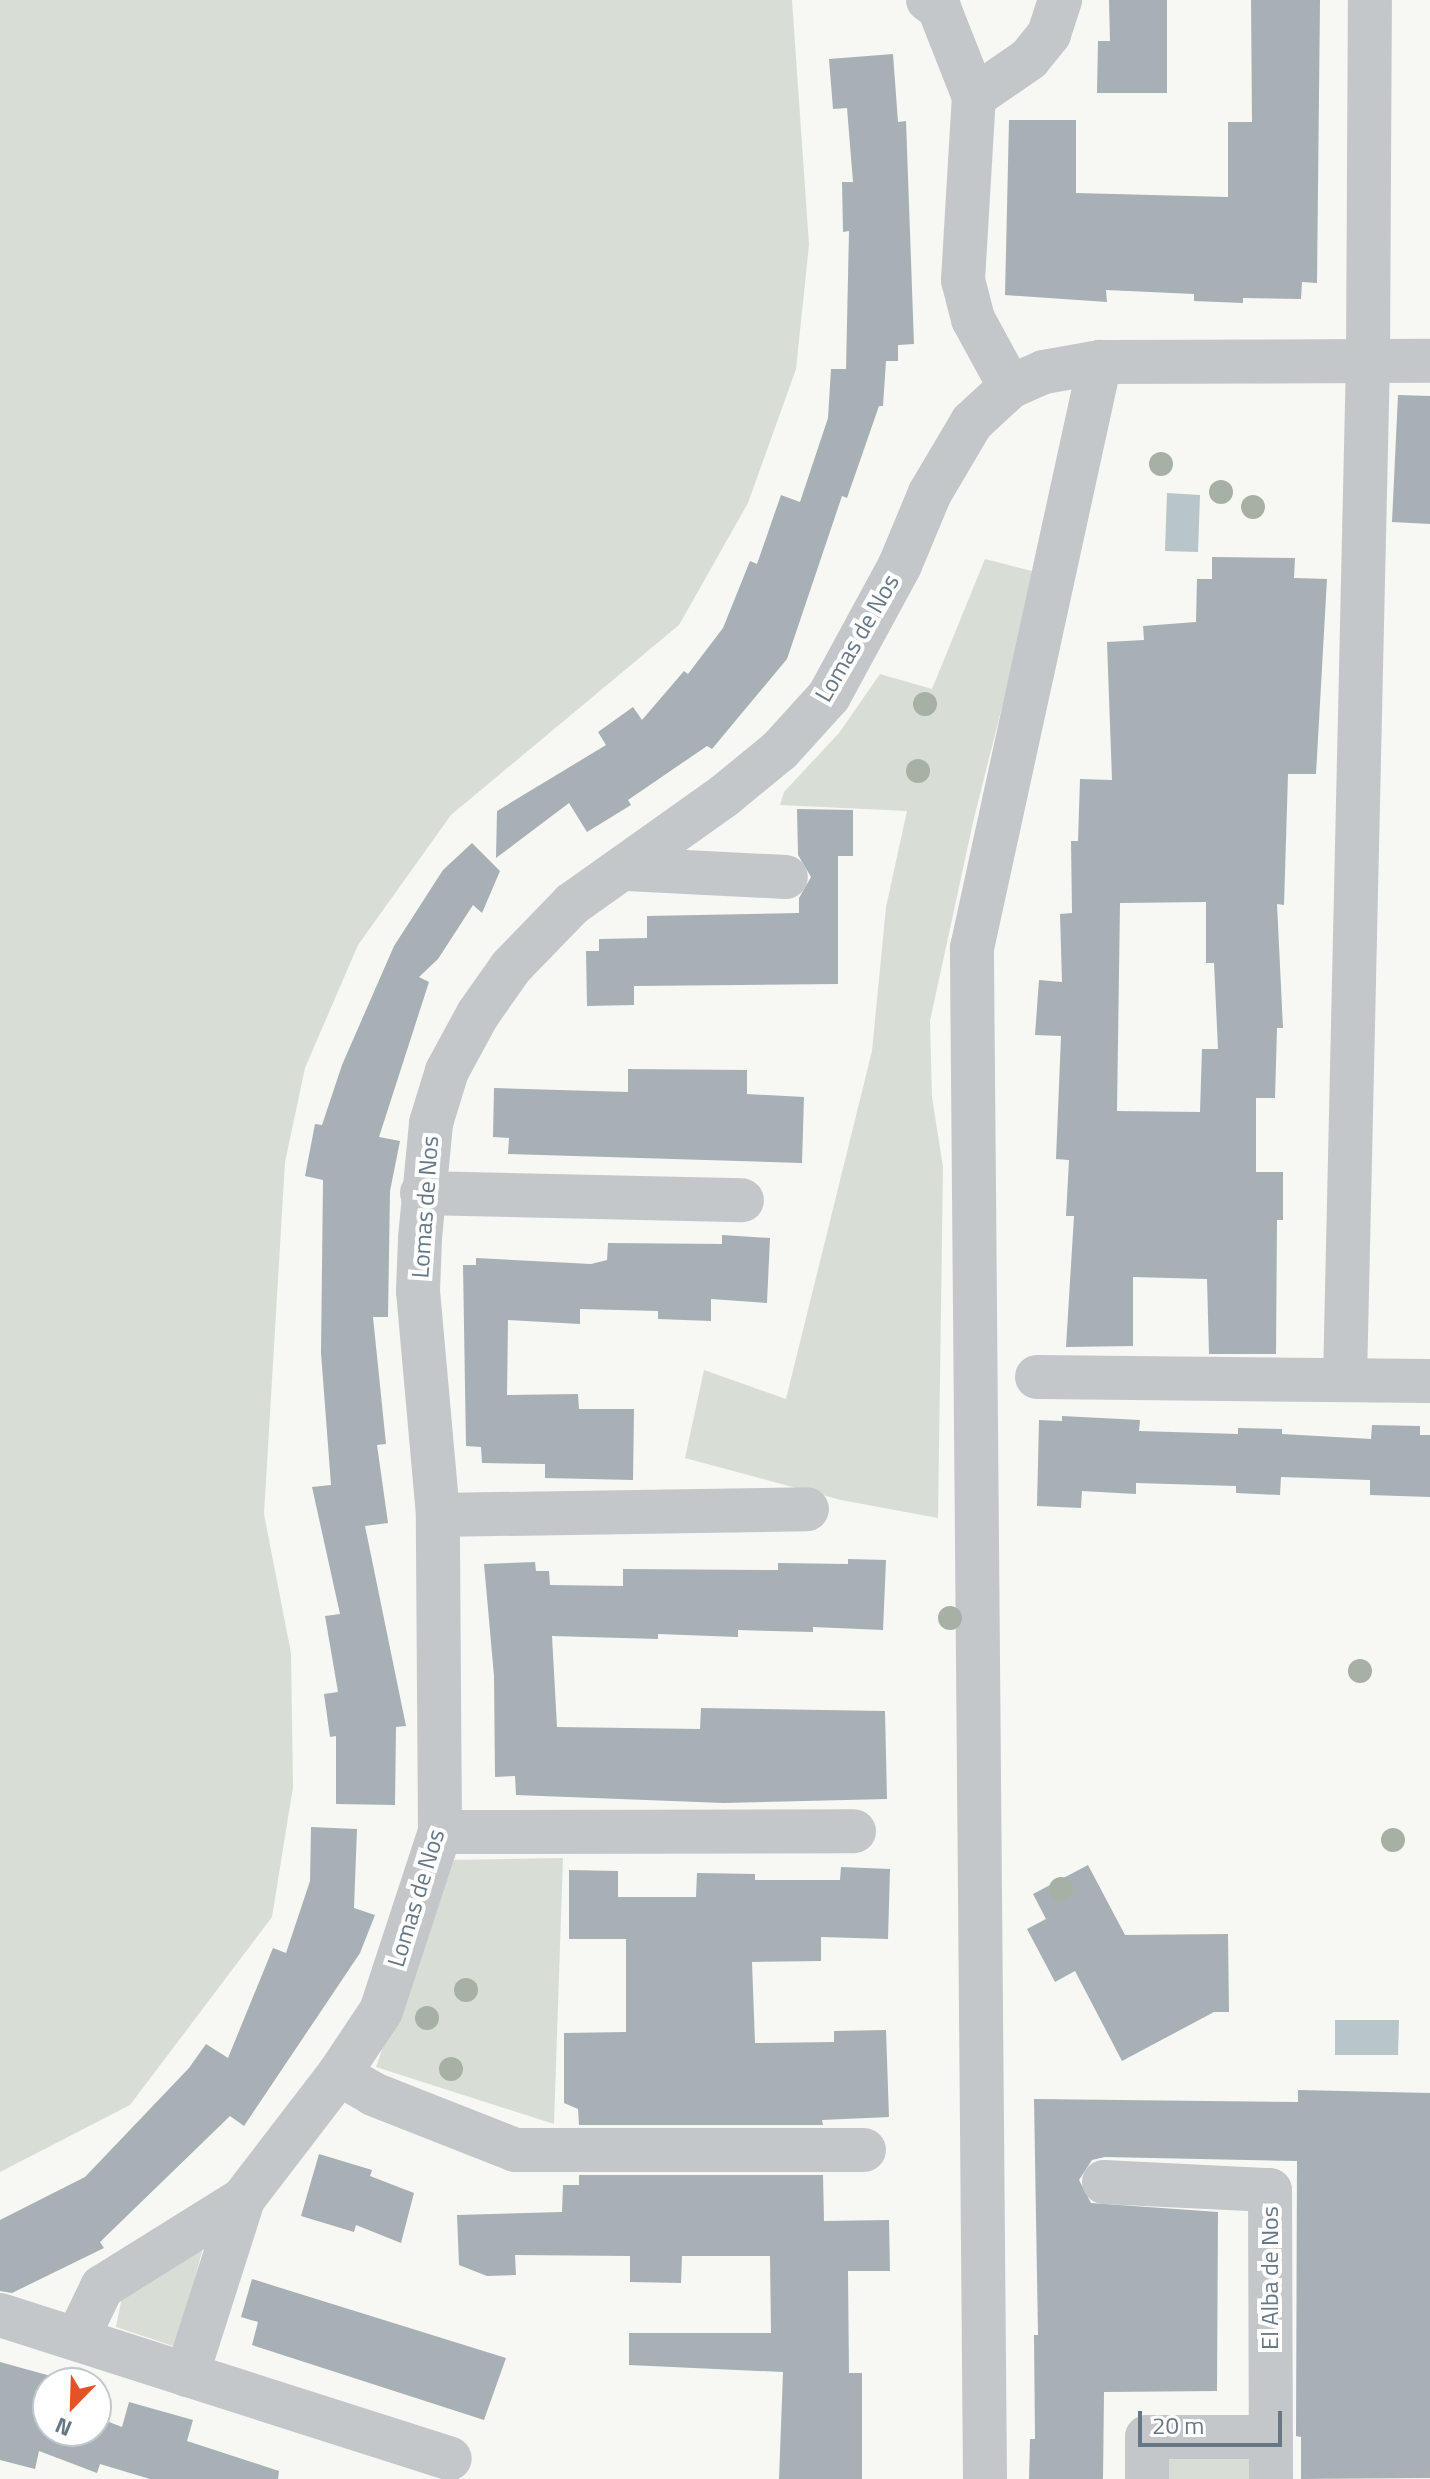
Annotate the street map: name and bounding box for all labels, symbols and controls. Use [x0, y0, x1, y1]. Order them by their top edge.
street label: Lomas de Nos [809, 569, 905, 707]
street label: Lomas de Nos [406, 1135, 444, 1279]
street label: Lomas de Nos [381, 1826, 451, 1970]
street label: El Alba de Nos [1256, 2206, 1284, 2350]
north arrow [32, 2367, 112, 2447]
scale bar [1142, 2395, 1286, 2445]
text: 20 m [1152, 2407, 1204, 2443]
text: N [50, 2409, 77, 2446]

